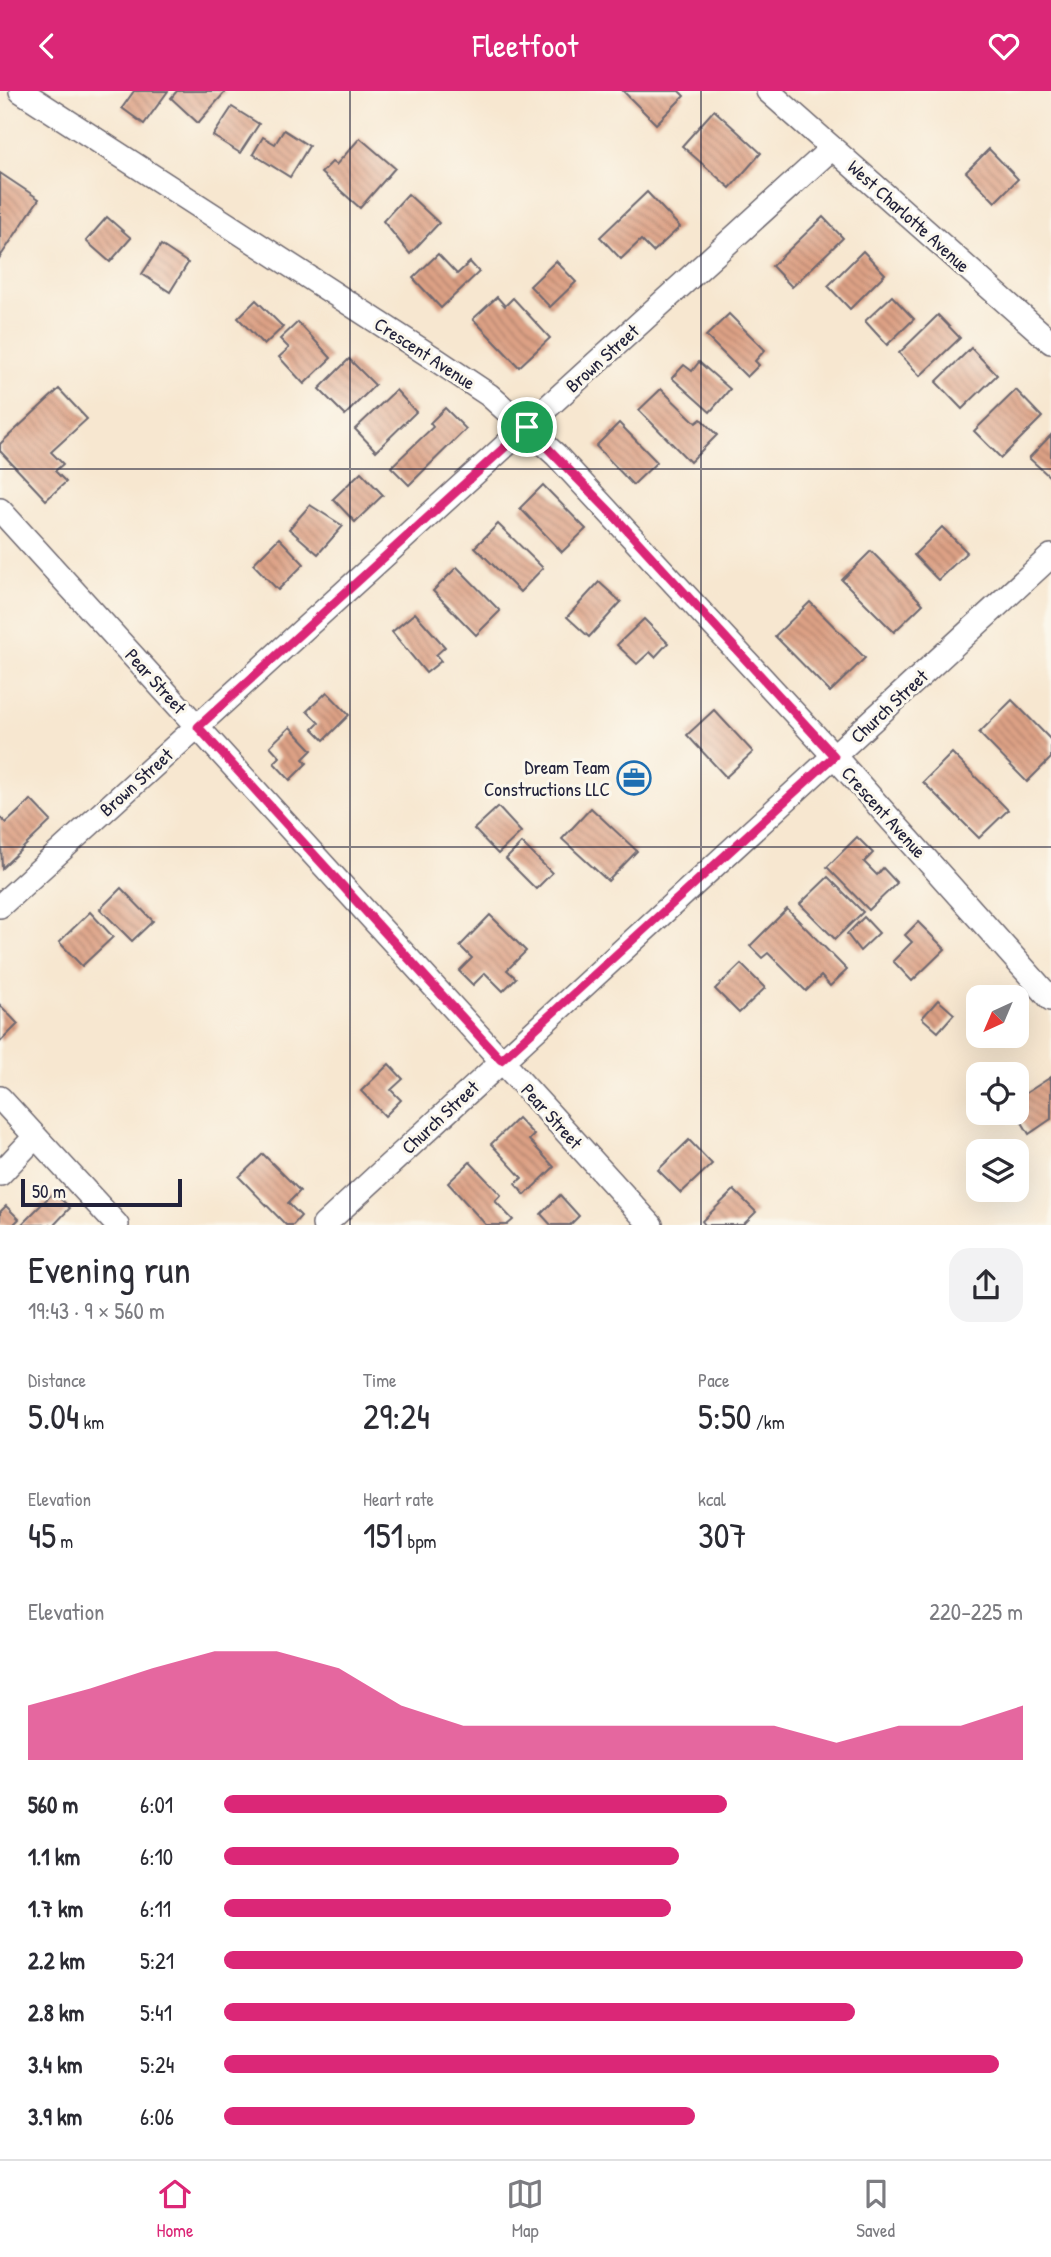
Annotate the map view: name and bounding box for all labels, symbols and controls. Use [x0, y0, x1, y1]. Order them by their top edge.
text: Fleetfoot [473, 24, 578, 67]
icon: back [28, 27, 66, 65]
icon: heart [985, 27, 1023, 65]
street label: West Charlotte Avenue [842, 154, 976, 278]
street label: Crescent Avenue [370, 311, 481, 396]
street label: Brown Street [560, 318, 645, 398]
pin [497, 397, 557, 457]
icon: arrive [508, 408, 546, 446]
street label: Pear Street [120, 643, 193, 720]
street label: Church Street [845, 663, 934, 749]
street label: Brown Street [94, 742, 179, 822]
place label: Dream Team Constructions LLC [484, 754, 610, 802]
office icon: Dream Team Constructions LLC [615, 759, 653, 797]
street label: Crescent Avenue [836, 760, 933, 864]
north arrow [966, 985, 1029, 1048]
map controls [966, 985, 1029, 1202]
button: locate [966, 1062, 1029, 1125]
street label: Church Street [396, 1074, 485, 1160]
street label: Pear Street [516, 1078, 589, 1155]
button: layers [966, 1139, 1029, 1202]
scale bar [21, 1175, 182, 1207]
text: 50 m [32, 1178, 66, 1204]
text: Evening run [28, 1243, 191, 1295]
button: share [949, 1248, 1023, 1322]
text: 19:43 · 9 × 560 m [28, 1295, 165, 1326]
text: Distance [28, 1367, 86, 1393]
text: Time [363, 1367, 397, 1393]
text: Pace [698, 1367, 730, 1393]
text: 5.04 [28, 1393, 79, 1440]
text: 29:24 [363, 1393, 430, 1440]
text: 5:50 [698, 1393, 751, 1440]
text: km [79, 1409, 104, 1435]
text: /km [751, 1409, 785, 1435]
text: Elevation [28, 1486, 91, 1512]
text: Heart rate [363, 1486, 434, 1512]
text: kcal [698, 1486, 726, 1512]
text: 45 [28, 1512, 56, 1559]
text: 151 [363, 1512, 403, 1559]
text: 307 [698, 1512, 747, 1559]
text: m [56, 1528, 73, 1554]
text: bpm [403, 1528, 436, 1554]
text: Elevation [28, 1596, 104, 1627]
text: 220–225 m [929, 1596, 1023, 1627]
text: 560 m [28, 1789, 78, 1820]
text: 6:01 [140, 1789, 173, 1820]
text: 1.1 km [28, 1841, 80, 1872]
text: 6:10 [140, 1841, 173, 1872]
text: 1.7 km [28, 1893, 83, 1924]
text: 6:11 [140, 1893, 171, 1924]
text: 2.2 km [28, 1945, 85, 1976]
text: 5:21 [140, 1945, 174, 1976]
text: 2.8 km [28, 1997, 84, 2028]
text: 5:41 [140, 1997, 172, 2028]
text: 3.4 km [28, 2049, 82, 2080]
text: 5:24 [140, 2049, 174, 2080]
text: 3.9 km [28, 2101, 82, 2132]
text: 6:06 [140, 2101, 174, 2132]
tab: Home [156, 2175, 194, 2243]
tab: Map [506, 2175, 544, 2243]
tab: Saved [856, 2175, 895, 2243]

